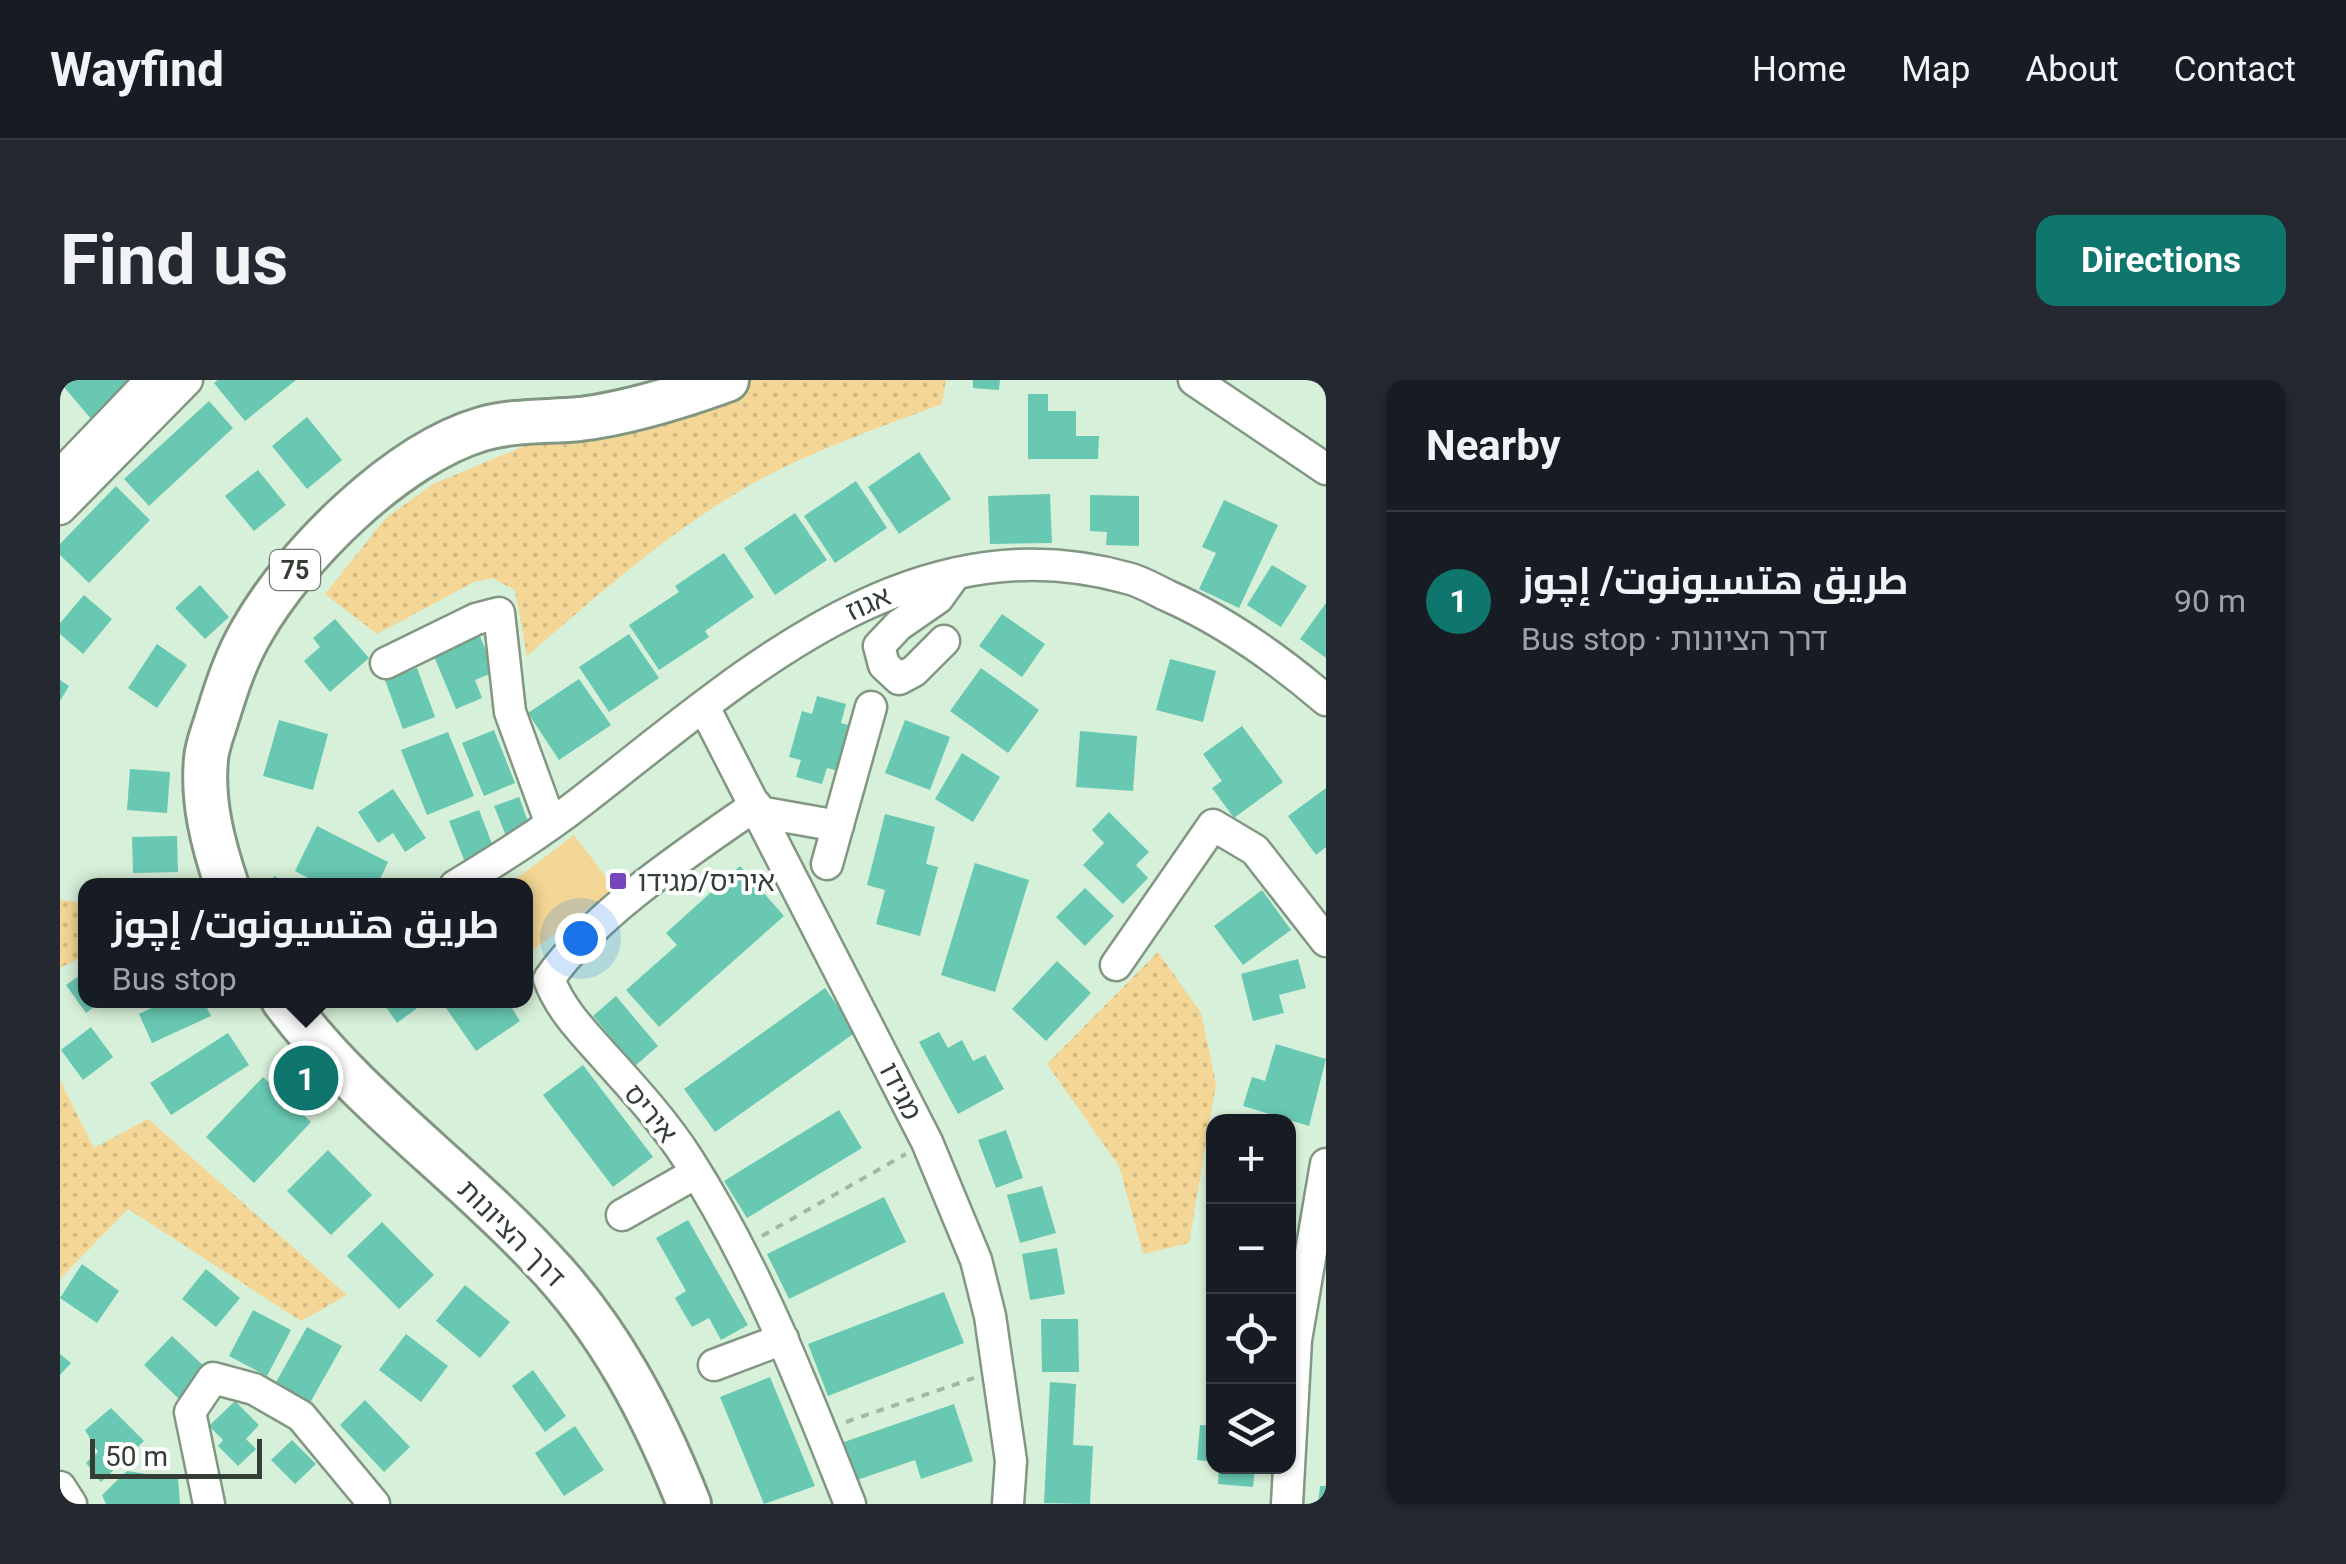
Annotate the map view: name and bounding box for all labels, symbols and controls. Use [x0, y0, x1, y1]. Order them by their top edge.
text: Wayfind [50, 41, 224, 98]
text: Home [1752, 49, 1846, 90]
text: Map [1901, 49, 1970, 90]
text: About [2025, 49, 2119, 90]
text: Contact [2174, 49, 2296, 90]
button: Directions [2036, 215, 2286, 306]
text: Find us [60, 219, 288, 301]
text: Nearby [1426, 421, 1561, 470]
road number: 75 [270, 550, 320, 590]
text: طريق هتسيونوت/ إچوز [1521, 559, 1909, 603]
street label: אגוז [841, 579, 896, 628]
text: 1 [1449, 582, 1468, 620]
text: 90 m [2174, 582, 2246, 620]
text: Bus stop · דרך הציונות [1521, 620, 1828, 658]
place label: איריס/מגידו [638, 865, 775, 898]
marker: איריס/מגידו [607, 870, 629, 892]
popup [78, 878, 533, 1008]
text: طريق هتسيونوت/ إچوز [112, 903, 499, 947]
your location [555, 913, 606, 964]
text: Bus stop [112, 960, 237, 998]
pin: 1 [274, 1040, 338, 1116]
street label: מגידו [872, 1057, 929, 1125]
street label: איריס [617, 1077, 684, 1149]
map controls [1206, 1114, 1296, 1474]
button: + [1206, 1114, 1296, 1204]
street label: דרך הציונות [451, 1173, 572, 1294]
button: − [1206, 1204, 1296, 1294]
button: locate [1206, 1294, 1296, 1384]
button: layers [1206, 1384, 1296, 1474]
scale bar [90, 1434, 262, 1478]
text: 50 m [105, 1440, 168, 1473]

